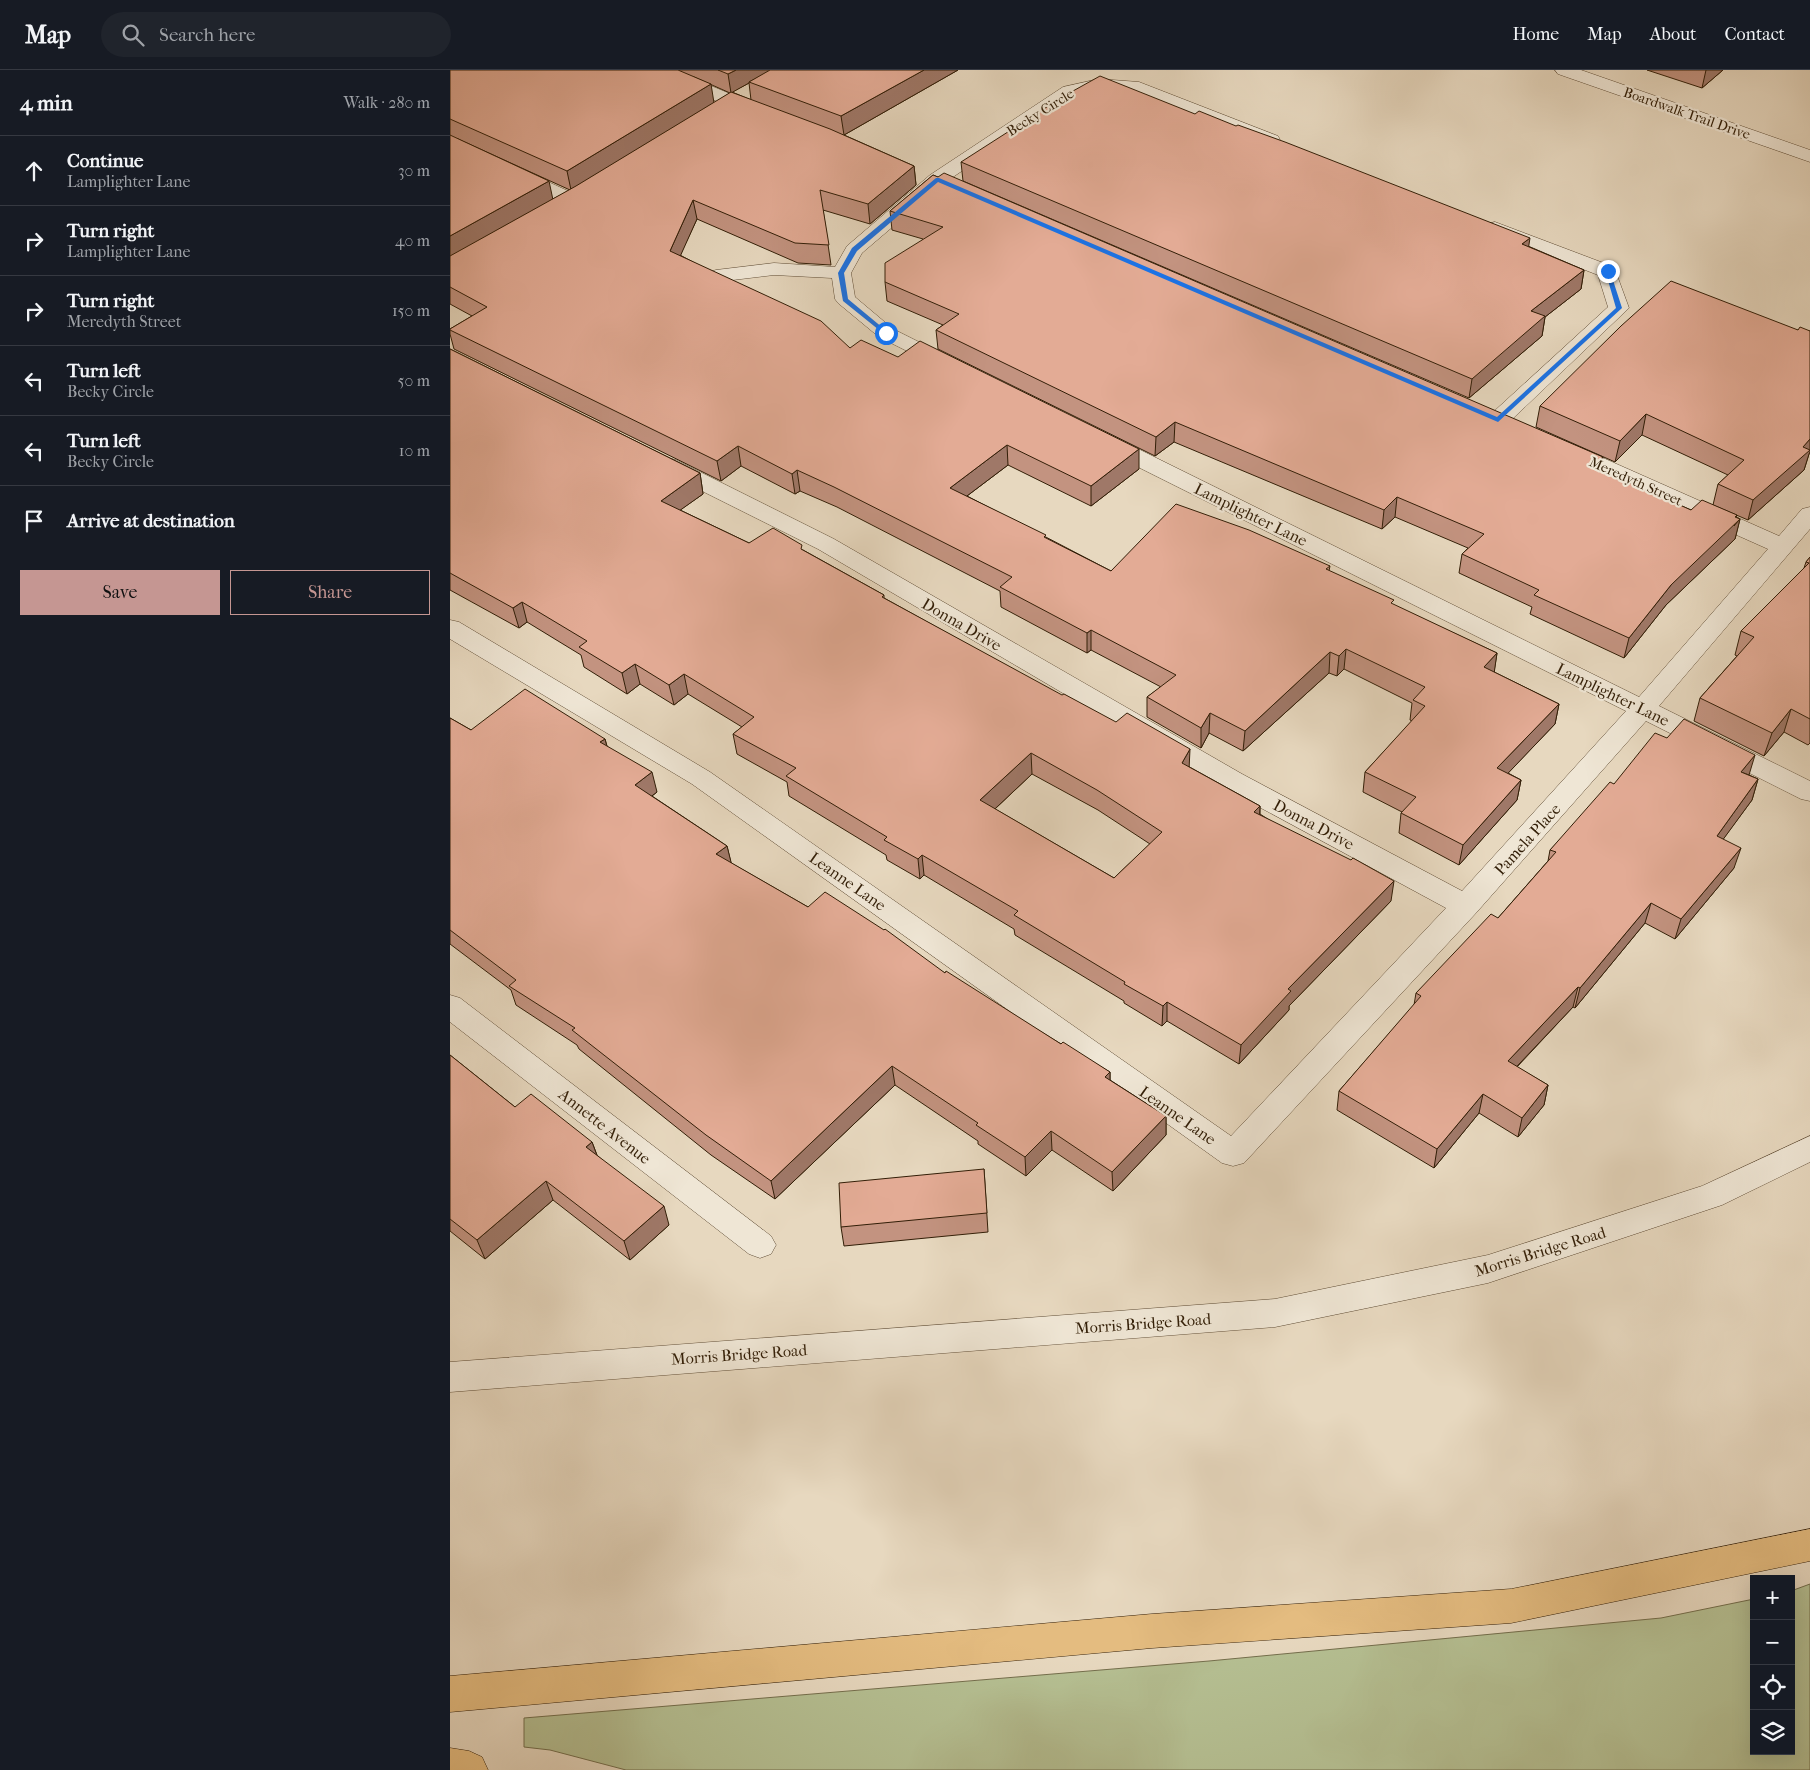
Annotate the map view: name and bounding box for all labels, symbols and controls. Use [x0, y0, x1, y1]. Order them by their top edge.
search box [101, 12, 451, 57]
text: Map [25, 21, 71, 49]
icon: search [119, 21, 147, 49]
text: Search here [159, 24, 255, 46]
text: Home [1512, 24, 1559, 45]
text: Map [1587, 24, 1622, 45]
text: About [1650, 24, 1696, 45]
text: Contact [1724, 24, 1785, 45]
street label: Boardwalk Trail Drive [1621, 84, 1753, 143]
street label: Becky Circle [1004, 85, 1077, 140]
text: 4 min [20, 91, 73, 115]
text: Walk · 280 m [343, 93, 430, 112]
text: Continue [67, 150, 143, 172]
icon: ahead [20, 157, 48, 185]
text: 30 m [398, 161, 430, 180]
text: Lamplighter Lane [67, 172, 190, 191]
text: Turn right [67, 220, 154, 242]
icon: right [20, 227, 48, 255]
text: 40 m [395, 231, 430, 250]
text: Lamplighter Lane [67, 242, 190, 261]
route end [1597, 260, 1620, 283]
text: Turn right [67, 290, 154, 312]
icon: right [20, 297, 48, 325]
text: 150 m [392, 301, 430, 320]
text: Meredyth Street [67, 312, 181, 331]
route start [875, 322, 898, 345]
text: Turn left [67, 360, 141, 382]
icon: left [20, 367, 48, 395]
text: 50 m [398, 371, 430, 390]
text: Becky Circle [67, 382, 154, 401]
text: Turn left [67, 430, 141, 452]
icon: left [20, 437, 48, 465]
text: 10 m [399, 441, 430, 460]
text: Becky Circle [67, 452, 154, 471]
street label: Meredyth Street [1587, 453, 1685, 510]
street label: Lamplighter Lane [1191, 479, 1311, 550]
icon: arrive [20, 507, 48, 535]
text: Arrive at destination [67, 510, 235, 532]
button: Save [20, 570, 220, 615]
button: Share [230, 570, 430, 615]
street label: Donna Drive [919, 594, 1005, 655]
street label: Lamplighter Lane [1553, 659, 1673, 730]
street label: Donna Drive [1270, 795, 1357, 854]
street label: Pamela Place [1490, 800, 1564, 879]
street label: Leanne Lane [806, 848, 890, 915]
street label: Leanne Lane [1136, 1082, 1220, 1149]
street label: Annette Avenue [554, 1084, 654, 1168]
street label: Morris Bridge Road [1472, 1222, 1608, 1280]
street label: Morris Bridge Road [1074, 1309, 1212, 1338]
street label: Morris Bridge Road [670, 1340, 808, 1369]
map controls [1750, 1575, 1795, 1755]
button: + [1750, 1575, 1795, 1620]
button: − [1750, 1620, 1795, 1665]
button: locate [1750, 1665, 1795, 1710]
button: layers [1750, 1710, 1795, 1755]

